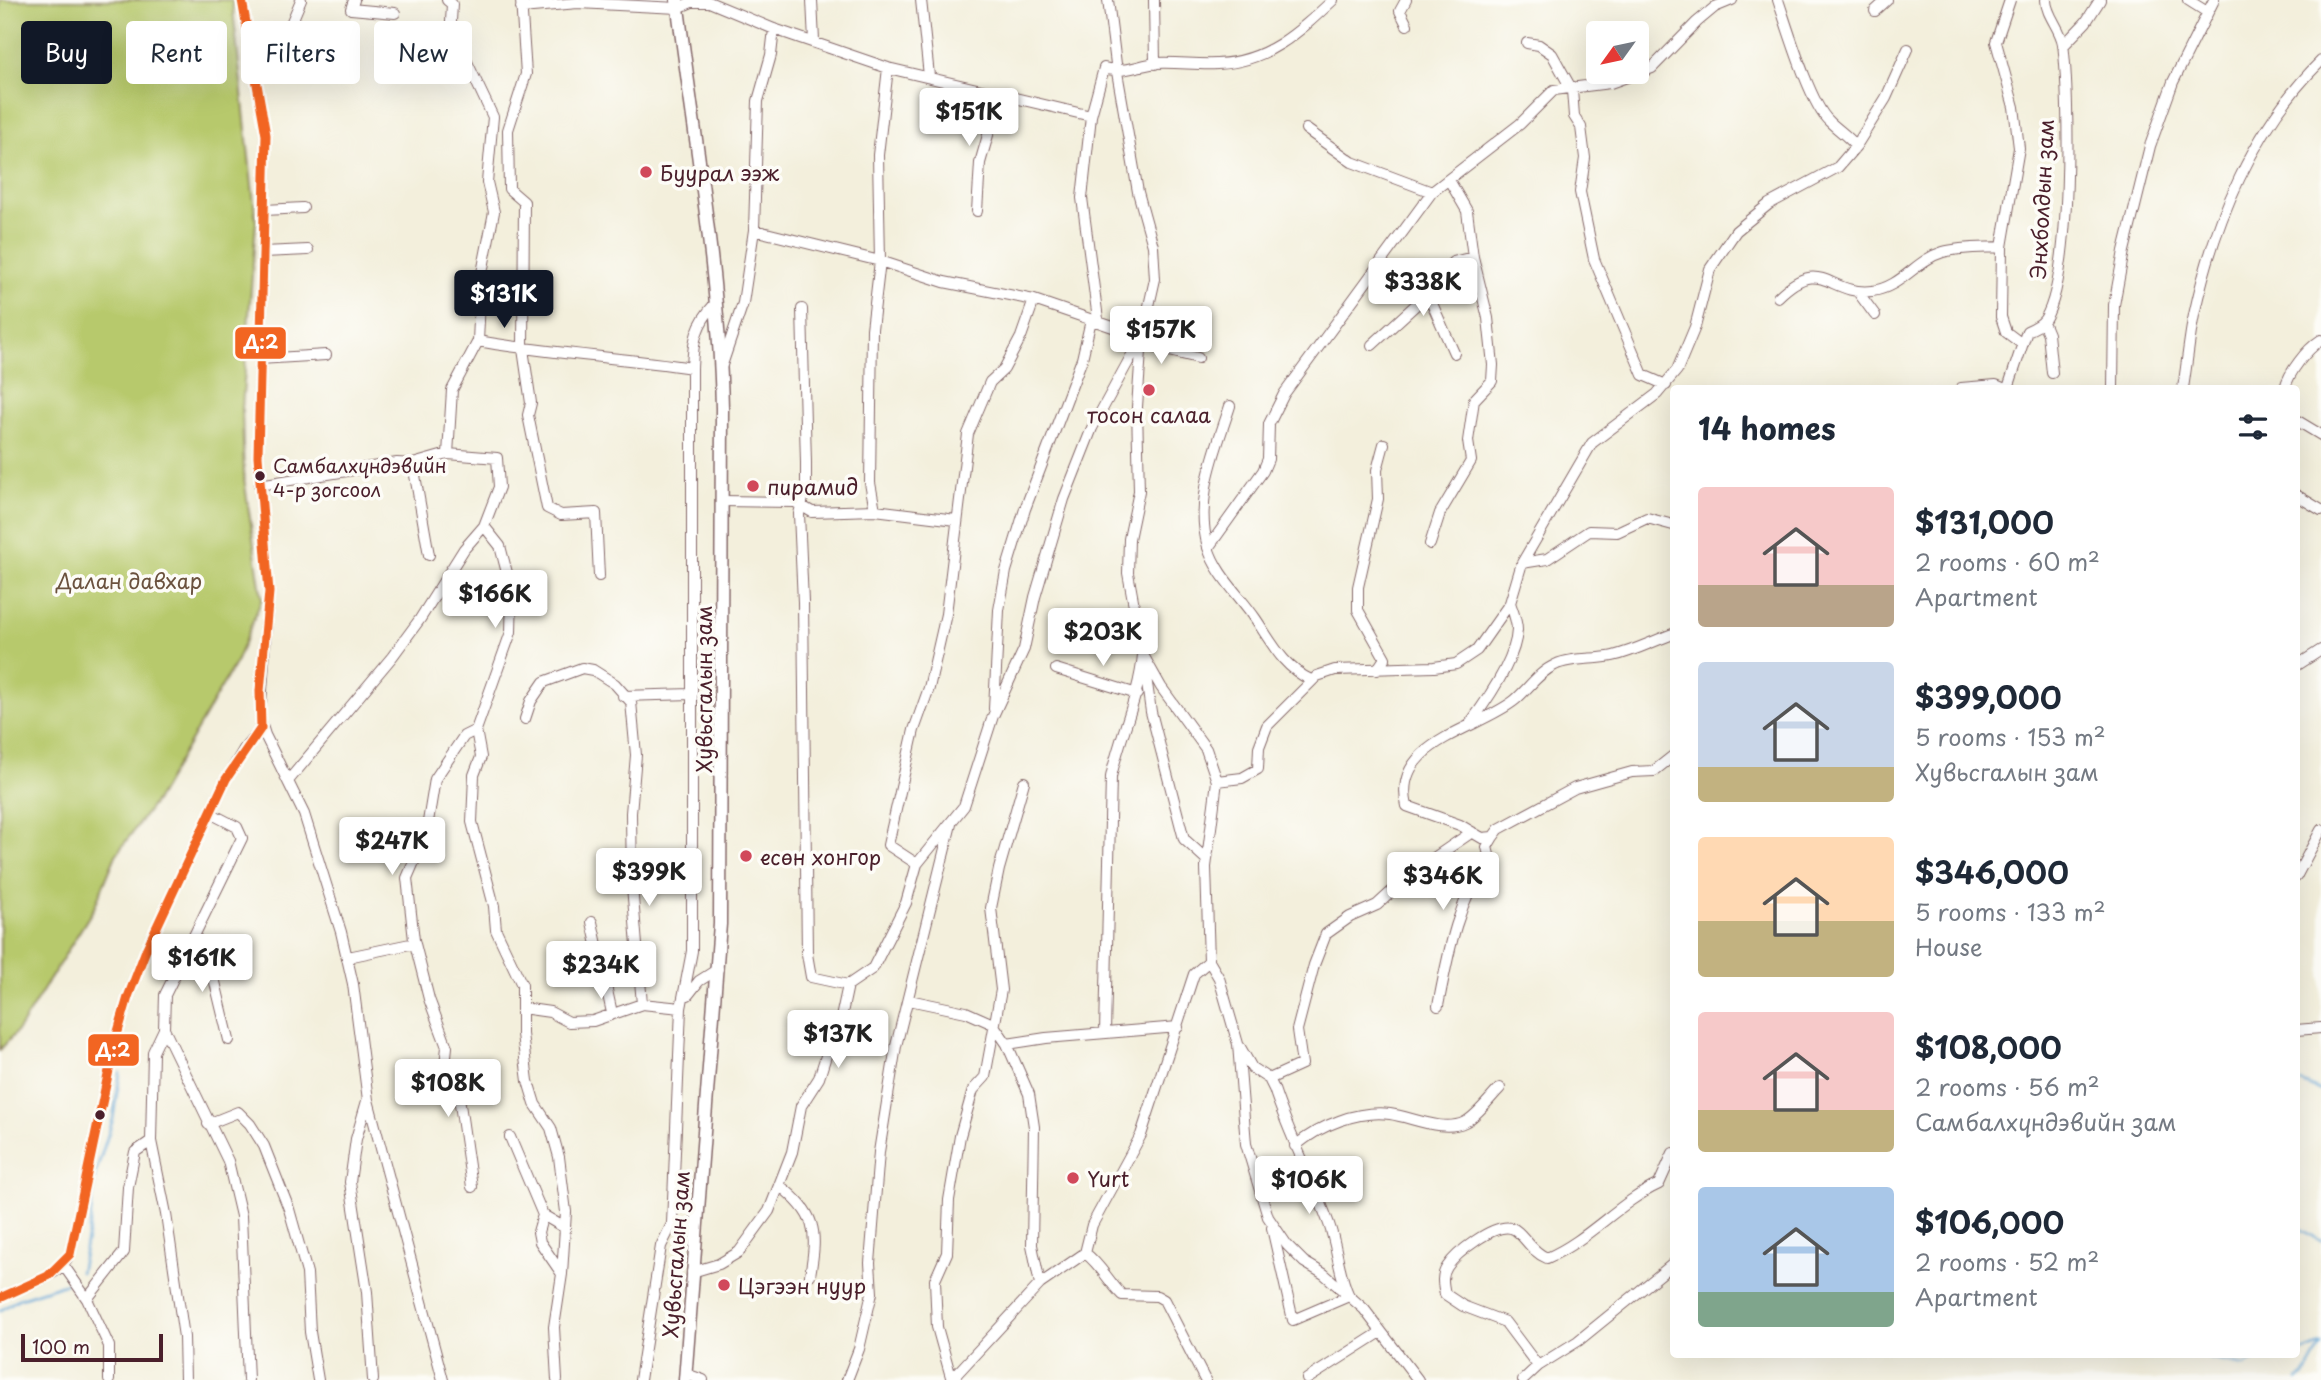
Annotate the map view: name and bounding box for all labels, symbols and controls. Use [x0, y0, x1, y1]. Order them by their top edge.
chip: Buy [21, 21, 112, 84]
chip: Rent [126, 21, 227, 84]
chip: Filters [241, 21, 360, 84]
chip: New [374, 21, 472, 84]
north arrow [1586, 21, 1648, 84]
map controls [1586, 21, 1649, 84]
pin: $151K [920, 88, 1018, 148]
text: $151K [935, 93, 1003, 128]
street label: Энхболдын зам [2021, 118, 2061, 280]
place label: Буурал ээж [660, 156, 780, 188]
marker: Буурал ээж [638, 164, 654, 180]
pin: $338K [1374, 258, 1472, 318]
text: $338K [1384, 263, 1462, 298]
pin: $131K [455, 270, 553, 330]
text: $131K [470, 275, 538, 310]
pin: $157K [1112, 306, 1210, 366]
text: $157K [1126, 311, 1196, 346]
line badge: Д:2 [234, 326, 287, 360]
text: Д:2 [243, 327, 278, 355]
marker: тосон салаа [1141, 382, 1157, 398]
place label: тосон салаа [1087, 398, 1211, 430]
text: 14 homes [1698, 405, 1836, 450]
icon: filters [2234, 408, 2272, 446]
place label: Самбалхүндэвийн 4-р зогсоол [273, 451, 447, 503]
marker: Самбалхүндэвийн 4-р зогсоол [253, 469, 267, 483]
place label: пирамид [767, 470, 858, 502]
marker: пирамид [745, 478, 761, 494]
text: $131,000 [1915, 499, 2054, 544]
icon: home [1754, 515, 1838, 599]
text: 2 rooms · 60 m² [1915, 544, 2100, 579]
park label: Далан давхар [55, 564, 202, 596]
pin: $166K [446, 570, 544, 630]
text: $166K [458, 575, 532, 610]
text: Apartment [1915, 579, 2038, 614]
street label: Хувьсгалын зам [687, 605, 719, 773]
pin: $203K [1054, 608, 1152, 668]
text: $203K [1064, 613, 1142, 648]
text: $399,000 [1915, 674, 2062, 719]
icon: home [1754, 690, 1838, 774]
text: 5 rooms · 153 m² [1915, 719, 2106, 754]
text: Хувьсгалын зам [1915, 754, 2099, 789]
pin: $247K [343, 818, 441, 877]
text: $247K [355, 822, 429, 857]
place label: есөн хонгор [760, 840, 881, 872]
pin: $399K [600, 848, 698, 908]
marker: есөн хонгор [738, 848, 754, 864]
text: $346,000 [1915, 849, 2069, 894]
pin: $346K [1394, 852, 1492, 912]
text: $399K [612, 853, 686, 888]
text: $346K [1403, 857, 1483, 892]
icon: home [1754, 865, 1838, 949]
text: 5 rooms · 133 m² [1915, 894, 2106, 929]
text: House [1915, 929, 1982, 964]
pin: $161K [153, 934, 251, 994]
text: $161K [168, 939, 236, 974]
pin: $234K [552, 942, 650, 1001]
text: $234K [562, 946, 640, 981]
pin: $137K [789, 1010, 887, 1070]
text: $137K [803, 1015, 873, 1050]
text: $108,000 [1915, 1024, 2062, 1069]
line badge: Д:2 [87, 1033, 140, 1067]
text: Д:2 [95, 1035, 130, 1063]
icon: home [1754, 1040, 1838, 1124]
pin: $108K [399, 1060, 497, 1119]
text: $108K [411, 1064, 485, 1099]
text: 2 rooms · 56 m² [1915, 1069, 2100, 1104]
text: Самбалхүндэвийн зам [1915, 1104, 2177, 1139]
unlabelled marker [93, 1108, 107, 1122]
pin: $106K [1260, 1156, 1358, 1216]
text: $106K [1271, 1161, 1347, 1196]
place label: Yurt [1087, 1162, 1129, 1194]
street label: Хувьсгалын зам [653, 1169, 697, 1339]
marker: Yurt [1065, 1170, 1081, 1186]
text: $106,000 [1915, 1199, 2064, 1244]
icon: home [1754, 1215, 1838, 1299]
text: 2 rooms · 52 m² [1915, 1244, 2099, 1279]
place label: Цэгээн нуур [738, 1269, 866, 1301]
marker: Цэгээн нуур [716, 1277, 732, 1293]
text: Apartment [1915, 1279, 2038, 1314]
scale bar [21, 1331, 163, 1363]
text: 100 m [32, 1332, 90, 1360]

